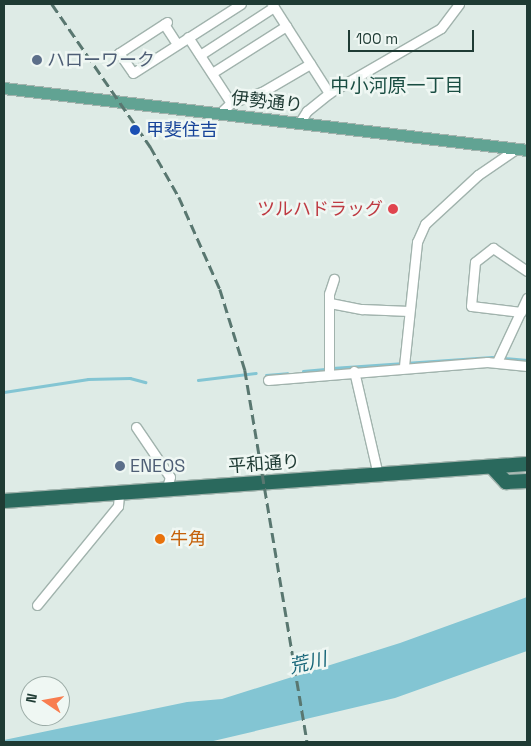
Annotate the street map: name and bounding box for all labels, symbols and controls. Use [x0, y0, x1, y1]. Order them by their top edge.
scale bar [351, 20, 477, 52]
text: 100 m [356, 29, 398, 48]
place label: ハローワーク [47, 49, 155, 71]
marker: ハローワーク [31, 54, 43, 66]
district label: 中小河原一丁目 [331, 75, 463, 97]
street label: 伊勢通り [230, 87, 304, 117]
place label: 甲斐住吉 [146, 119, 218, 141]
marker: 甲斐住吉 [128, 123, 142, 137]
place label: ツルハドラッグ [257, 198, 383, 220]
marker: ツルハドラッグ [387, 203, 399, 215]
street label: 平和通り [227, 451, 301, 477]
place label: ENEOS [130, 455, 185, 477]
marker: ENEOS [114, 460, 126, 472]
place label: 牛角 [170, 528, 206, 550]
marker: 牛角 [154, 533, 166, 545]
water label: 荒川 [287, 648, 329, 678]
north arrow [20, 676, 70, 726]
text: N [22, 692, 41, 705]

